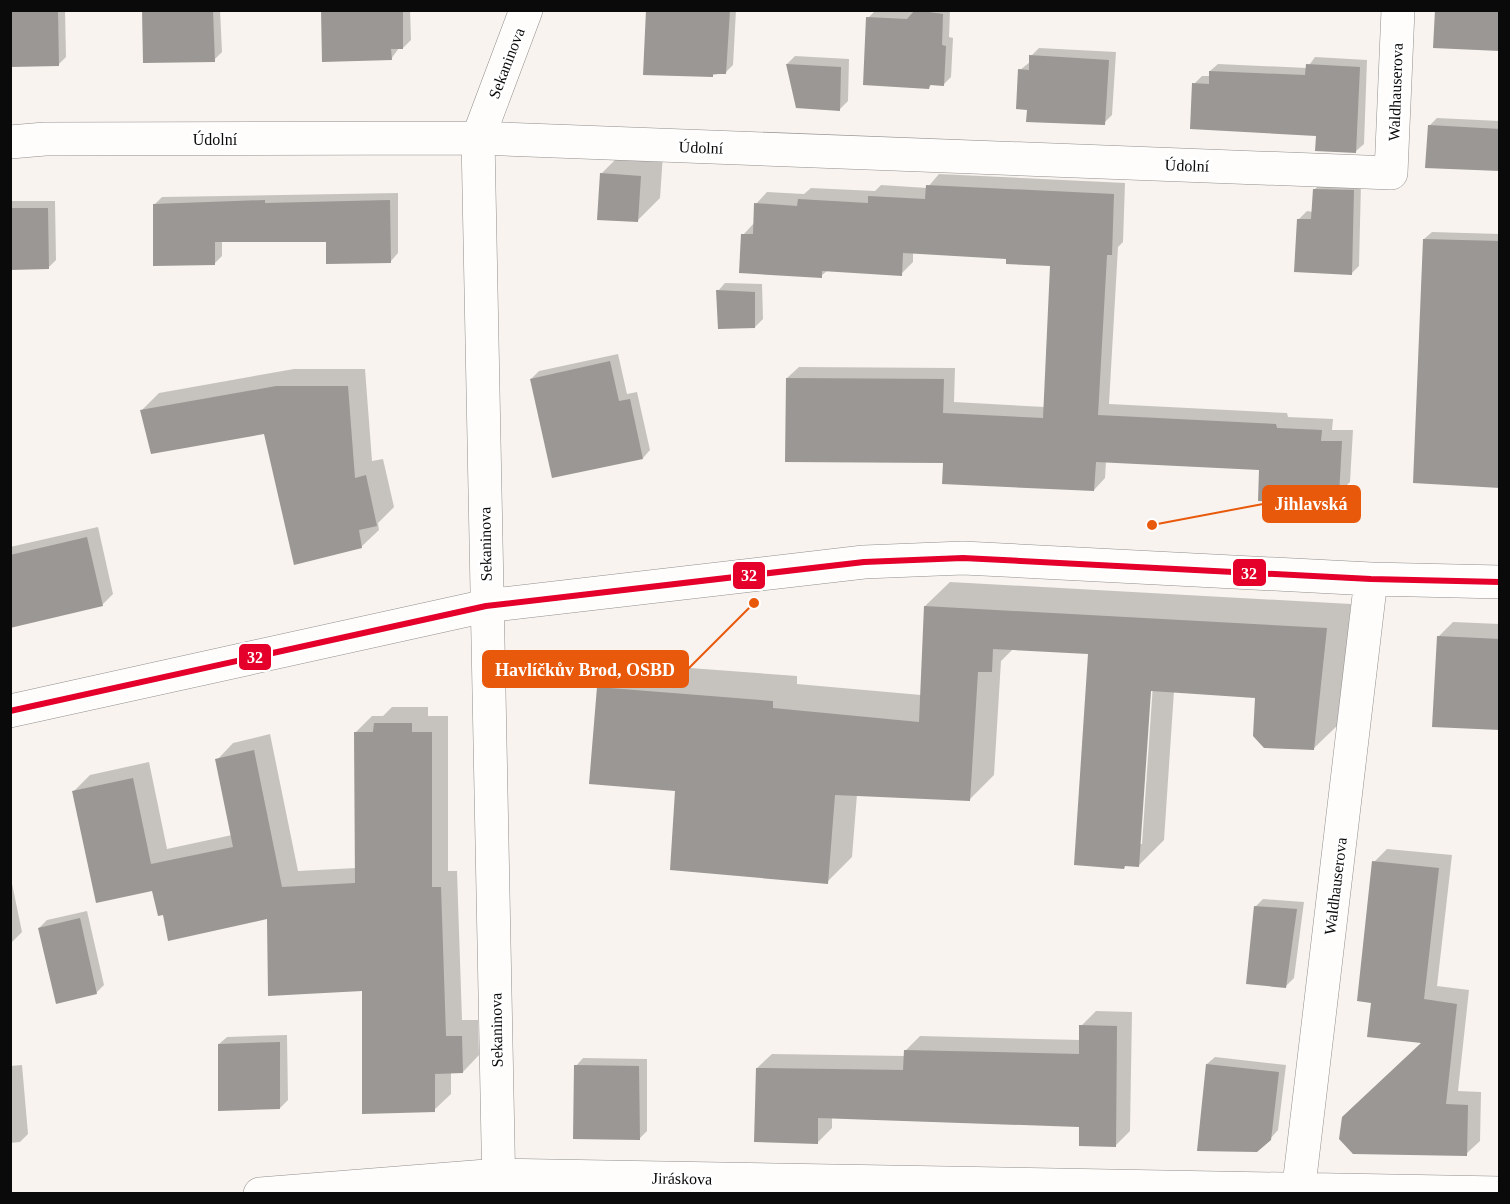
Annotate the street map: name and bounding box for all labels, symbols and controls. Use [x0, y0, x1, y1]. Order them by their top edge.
street label: Sekaninova [485, 25, 528, 101]
street label: Waldhauserova [1385, 43, 1406, 141]
street label: Údolní [193, 130, 238, 148]
street label: Údolní [678, 137, 724, 157]
street label: Údolní [1164, 155, 1210, 175]
callout: Jihlavská [1263, 486, 1360, 522]
text: Jihlavská [1274, 494, 1348, 514]
street label: Sekaninova [476, 507, 495, 581]
line badge: 32 [1232, 558, 1267, 587]
line badge: 32 [732, 561, 766, 590]
text: 32 [1241, 565, 1257, 582]
text: 32 [741, 567, 757, 584]
line badge: 32 [238, 643, 272, 671]
text: 32 [247, 649, 263, 666]
callout: Havlíčkův Brod, OSBD [483, 651, 688, 687]
text: Havlíčkův Brod, OSBD [495, 660, 675, 680]
street label: Waldhauserova [1321, 836, 1350, 936]
street label: Sekaninova [487, 993, 506, 1067]
street label: Jiráskova [652, 1169, 712, 1188]

